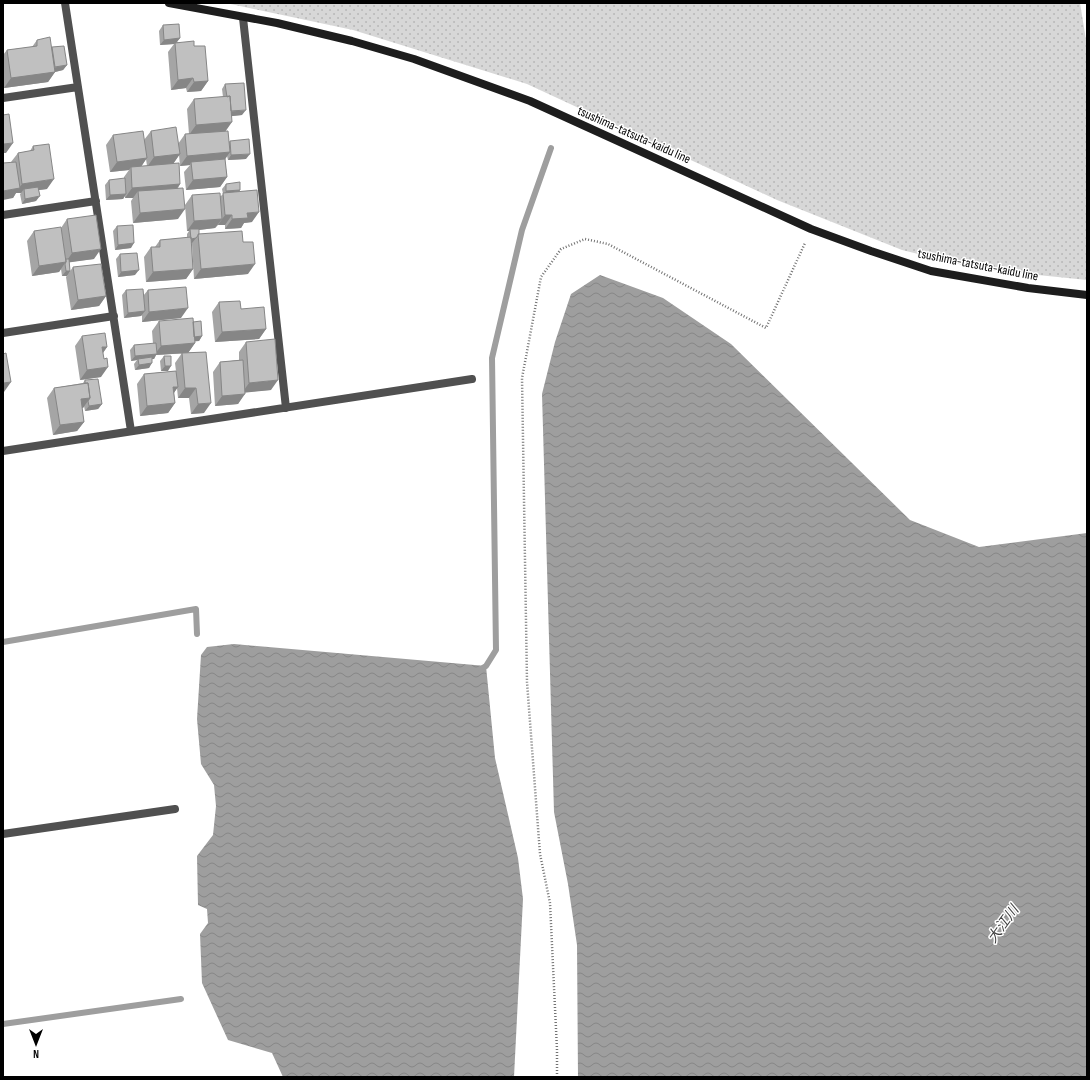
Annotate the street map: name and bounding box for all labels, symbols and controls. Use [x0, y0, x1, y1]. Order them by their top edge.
street label: tsushima-tatsuta-kaidu line [575, 103, 693, 167]
street label: tsushima-tatsuta-kaidu line [916, 245, 1040, 285]
water label: 大江川 [984, 900, 1023, 946]
north arrow [16, 1024, 56, 1064]
text: N [33, 1047, 39, 1060]

